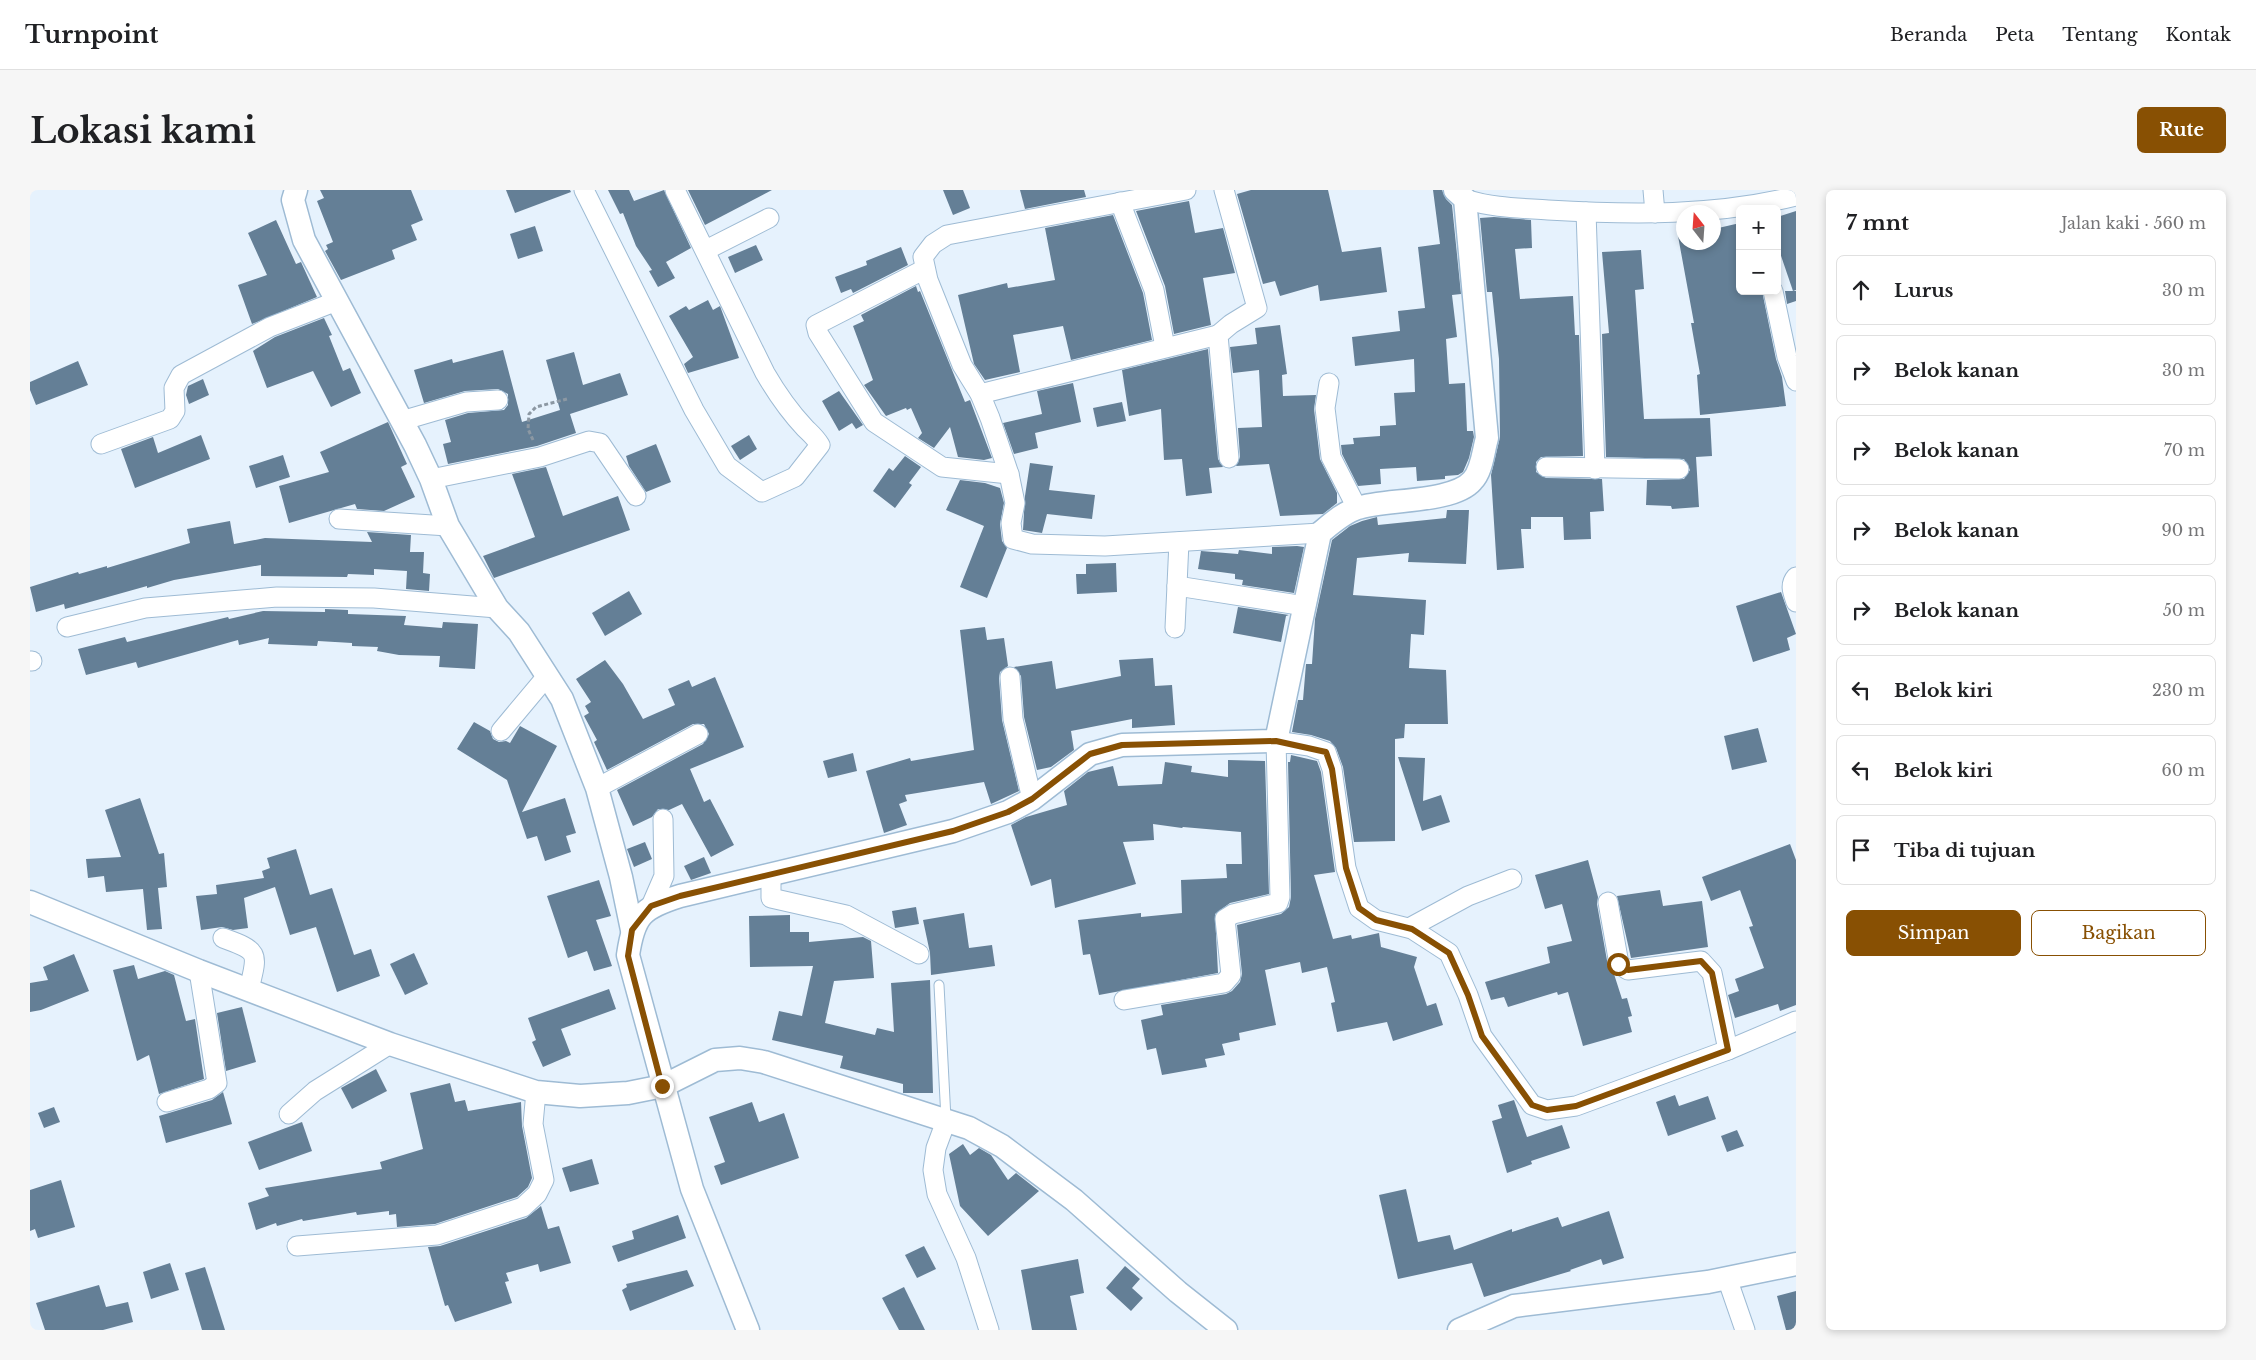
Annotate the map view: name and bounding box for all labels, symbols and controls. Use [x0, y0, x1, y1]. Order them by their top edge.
text: Turnpoint [25, 20, 158, 49]
text: Beranda [1890, 24, 1967, 46]
text: Peta [1995, 24, 2034, 46]
text: Tentang [2062, 24, 2137, 46]
text: Kontak [2165, 24, 2231, 46]
button: Rute [2137, 107, 2226, 153]
text: Lokasi kami [30, 109, 256, 152]
north arrow [1676, 205, 1721, 250]
map controls [1736, 205, 1781, 295]
button: + [1736, 205, 1781, 250]
text: 7 mnt [1846, 210, 1909, 236]
text: Jalan kaki · 560 m [2061, 213, 2206, 233]
button: − [1736, 250, 1781, 295]
icon: ahead [1847, 276, 1875, 304]
text: Lurus [1894, 279, 1953, 302]
text: 30 m [2162, 280, 2205, 300]
icon: right [1847, 356, 1875, 384]
text: Belok kanan [1894, 359, 2019, 382]
text: 30 m [2162, 360, 2205, 380]
icon: right [1847, 436, 1875, 464]
text: Belok kanan [1894, 439, 2019, 462]
text: 70 m [2164, 440, 2205, 460]
icon: right [1847, 516, 1875, 544]
text: Belok kanan [1894, 519, 2019, 542]
text: 90 m [2162, 520, 2205, 540]
icon: right [1847, 596, 1875, 624]
text: Belok kanan [1894, 599, 2019, 622]
text: 50 m [2163, 600, 2205, 620]
icon: left [1847, 676, 1875, 704]
text: Belok kiri [1894, 679, 1993, 702]
text: 230 m [2152, 680, 2205, 700]
icon: left [1847, 756, 1875, 784]
text: Belok kiri [1894, 759, 1993, 782]
text: 60 m [2162, 760, 2205, 780]
icon: arrive [1847, 836, 1875, 864]
text: Tiba di tujuan [1894, 839, 2035, 862]
button: Simpan [1846, 910, 2021, 956]
button: Bagikan [2031, 910, 2206, 956]
route start [1607, 953, 1630, 976]
route end [651, 1075, 674, 1098]

